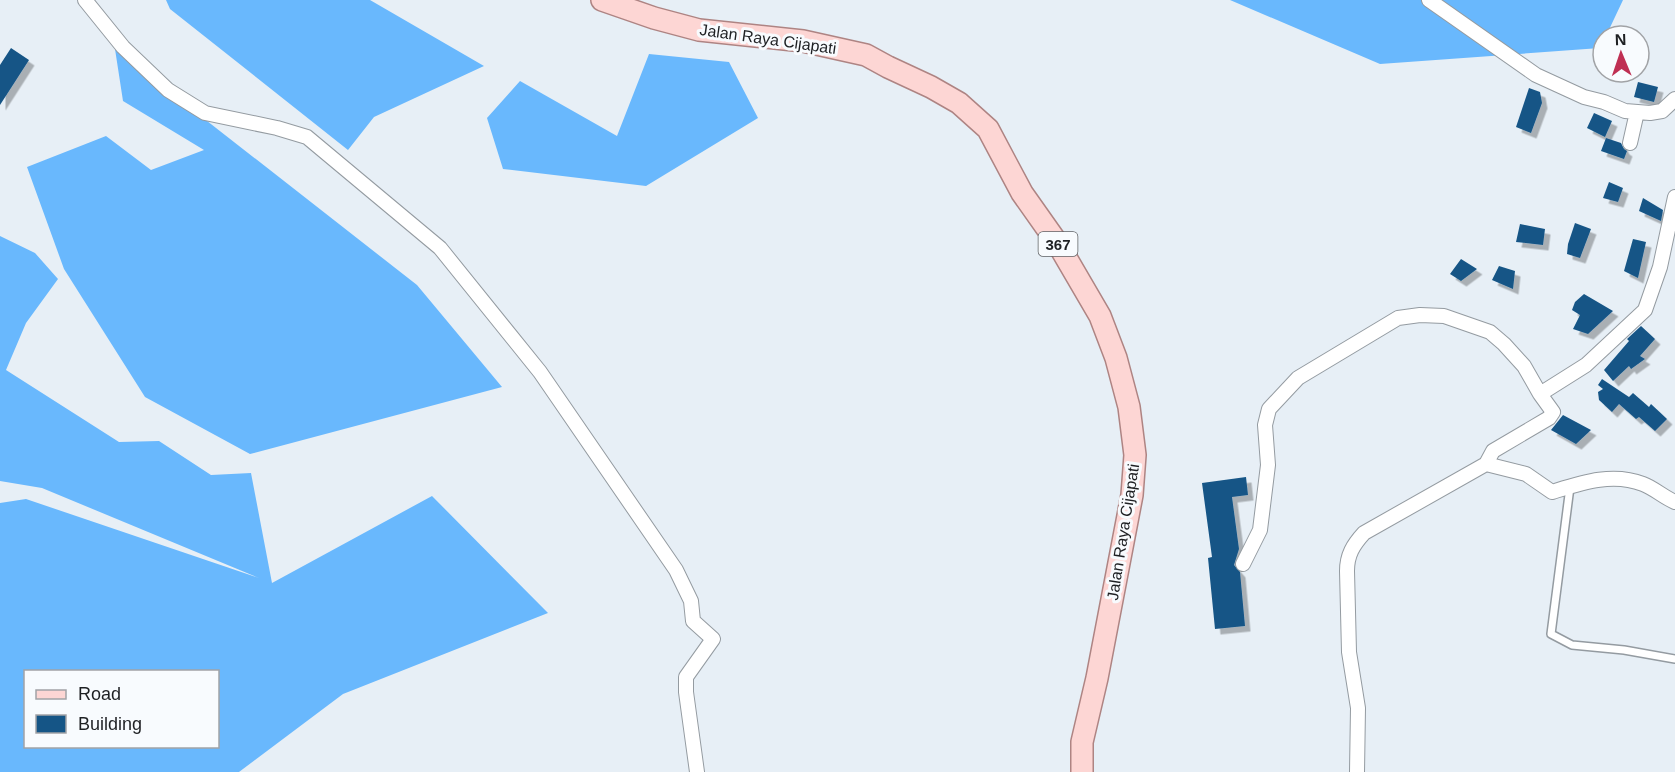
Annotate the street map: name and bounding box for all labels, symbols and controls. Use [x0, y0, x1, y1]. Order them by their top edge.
street label: Jalan Raya Cijapati [699, 21, 837, 57]
north arrow [1591, 24, 1651, 84]
text: N [1614, 31, 1627, 48]
road number: 367 [1038, 232, 1078, 256]
street label: Jalan Raya Cijapati [1104, 463, 1142, 601]
legend [24, 670, 219, 748]
text: Road [78, 684, 121, 704]
text: Building [78, 714, 142, 734]

